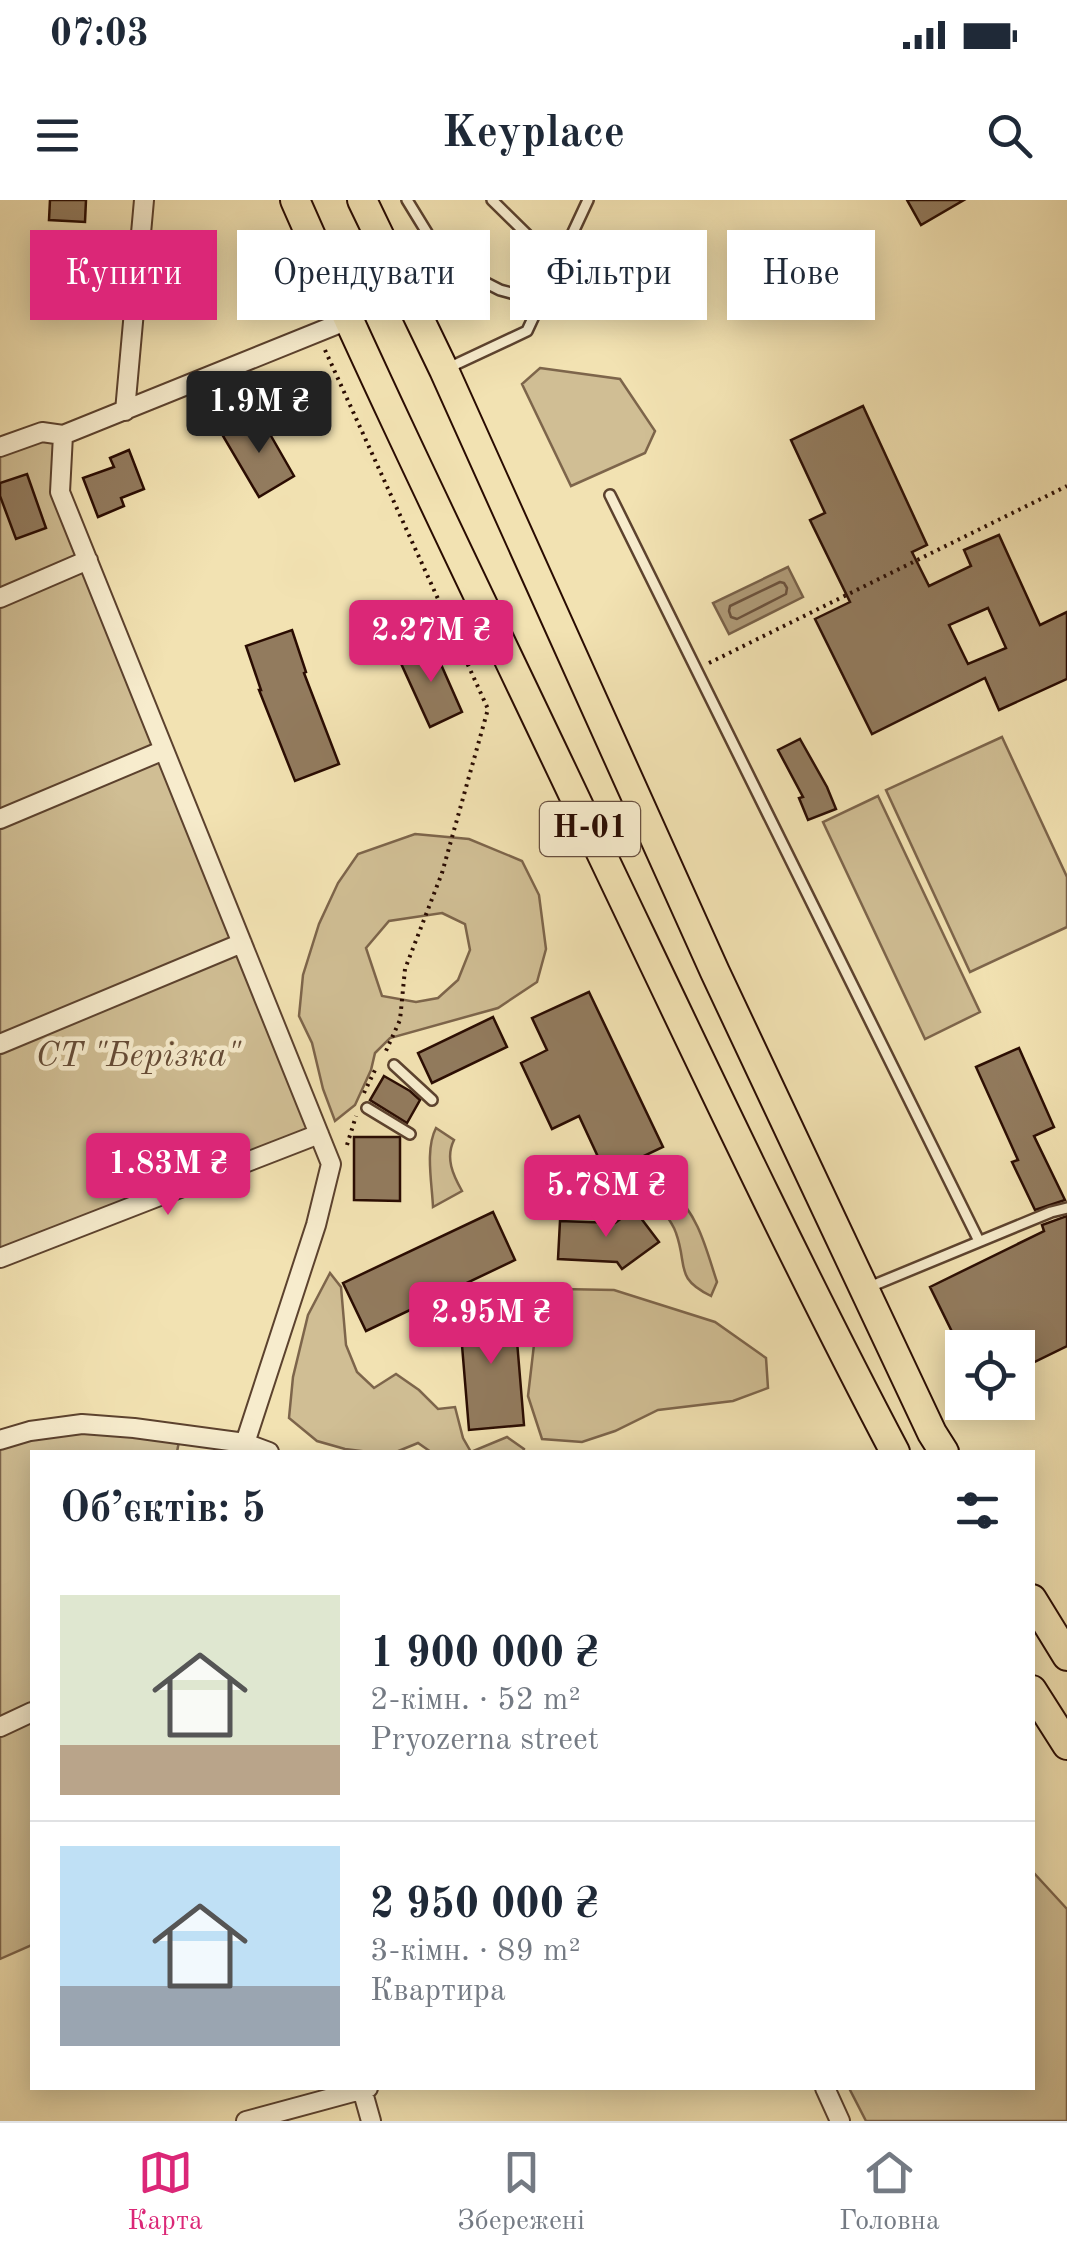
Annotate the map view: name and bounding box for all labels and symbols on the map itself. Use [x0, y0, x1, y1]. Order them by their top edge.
pin: 1.9M ₴ [178, 371, 340, 456]
pin: 2.27M ₴ [339, 600, 523, 685]
road number: Н-01 [540, 802, 640, 856]
park label: СТ "Берізка" [36, 1039, 242, 1074]
pin: 1.83M ₴ [76, 1133, 260, 1218]
pin: 5.78M ₴ [514, 1155, 698, 1240]
pin: 2.95M ₴ [399, 1282, 583, 1367]

